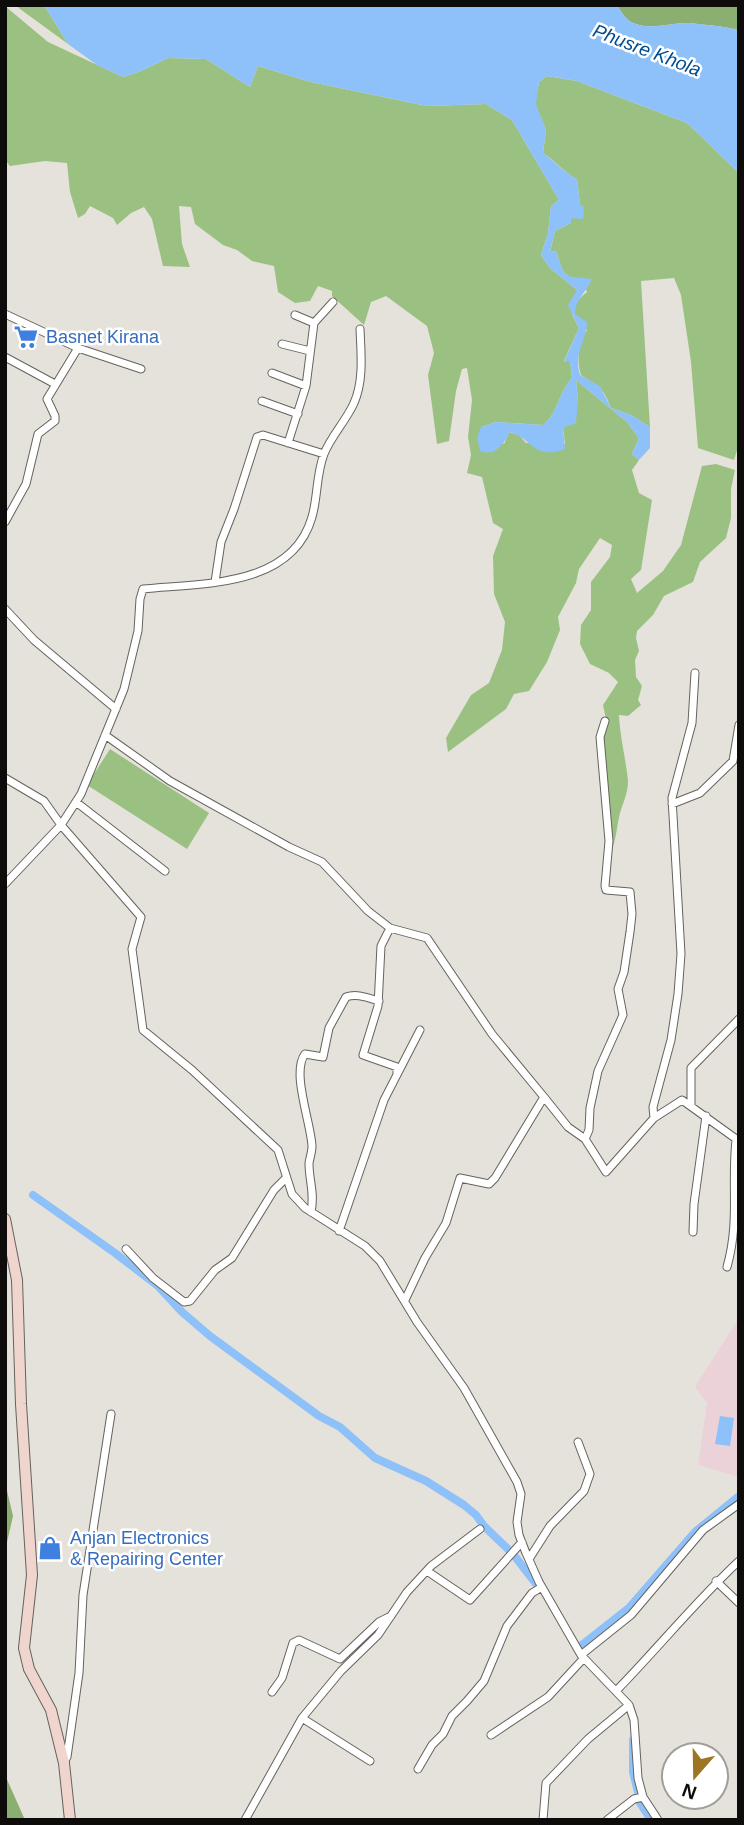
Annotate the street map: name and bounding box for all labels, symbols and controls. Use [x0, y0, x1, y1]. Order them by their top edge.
water label: Phusre Khola [590, 20, 704, 80]
supermarket icon: Basnet Kirana [12, 323, 40, 351]
place label: Basnet Kirana [46, 327, 160, 347]
place label: Anjan Electronics & Repairing Center [70, 1528, 223, 1569]
shop icon: Anjan Electronics & Repairing Center [36, 1534, 64, 1562]
north arrow [660, 1741, 730, 1811]
text: N [679, 1779, 699, 1804]

